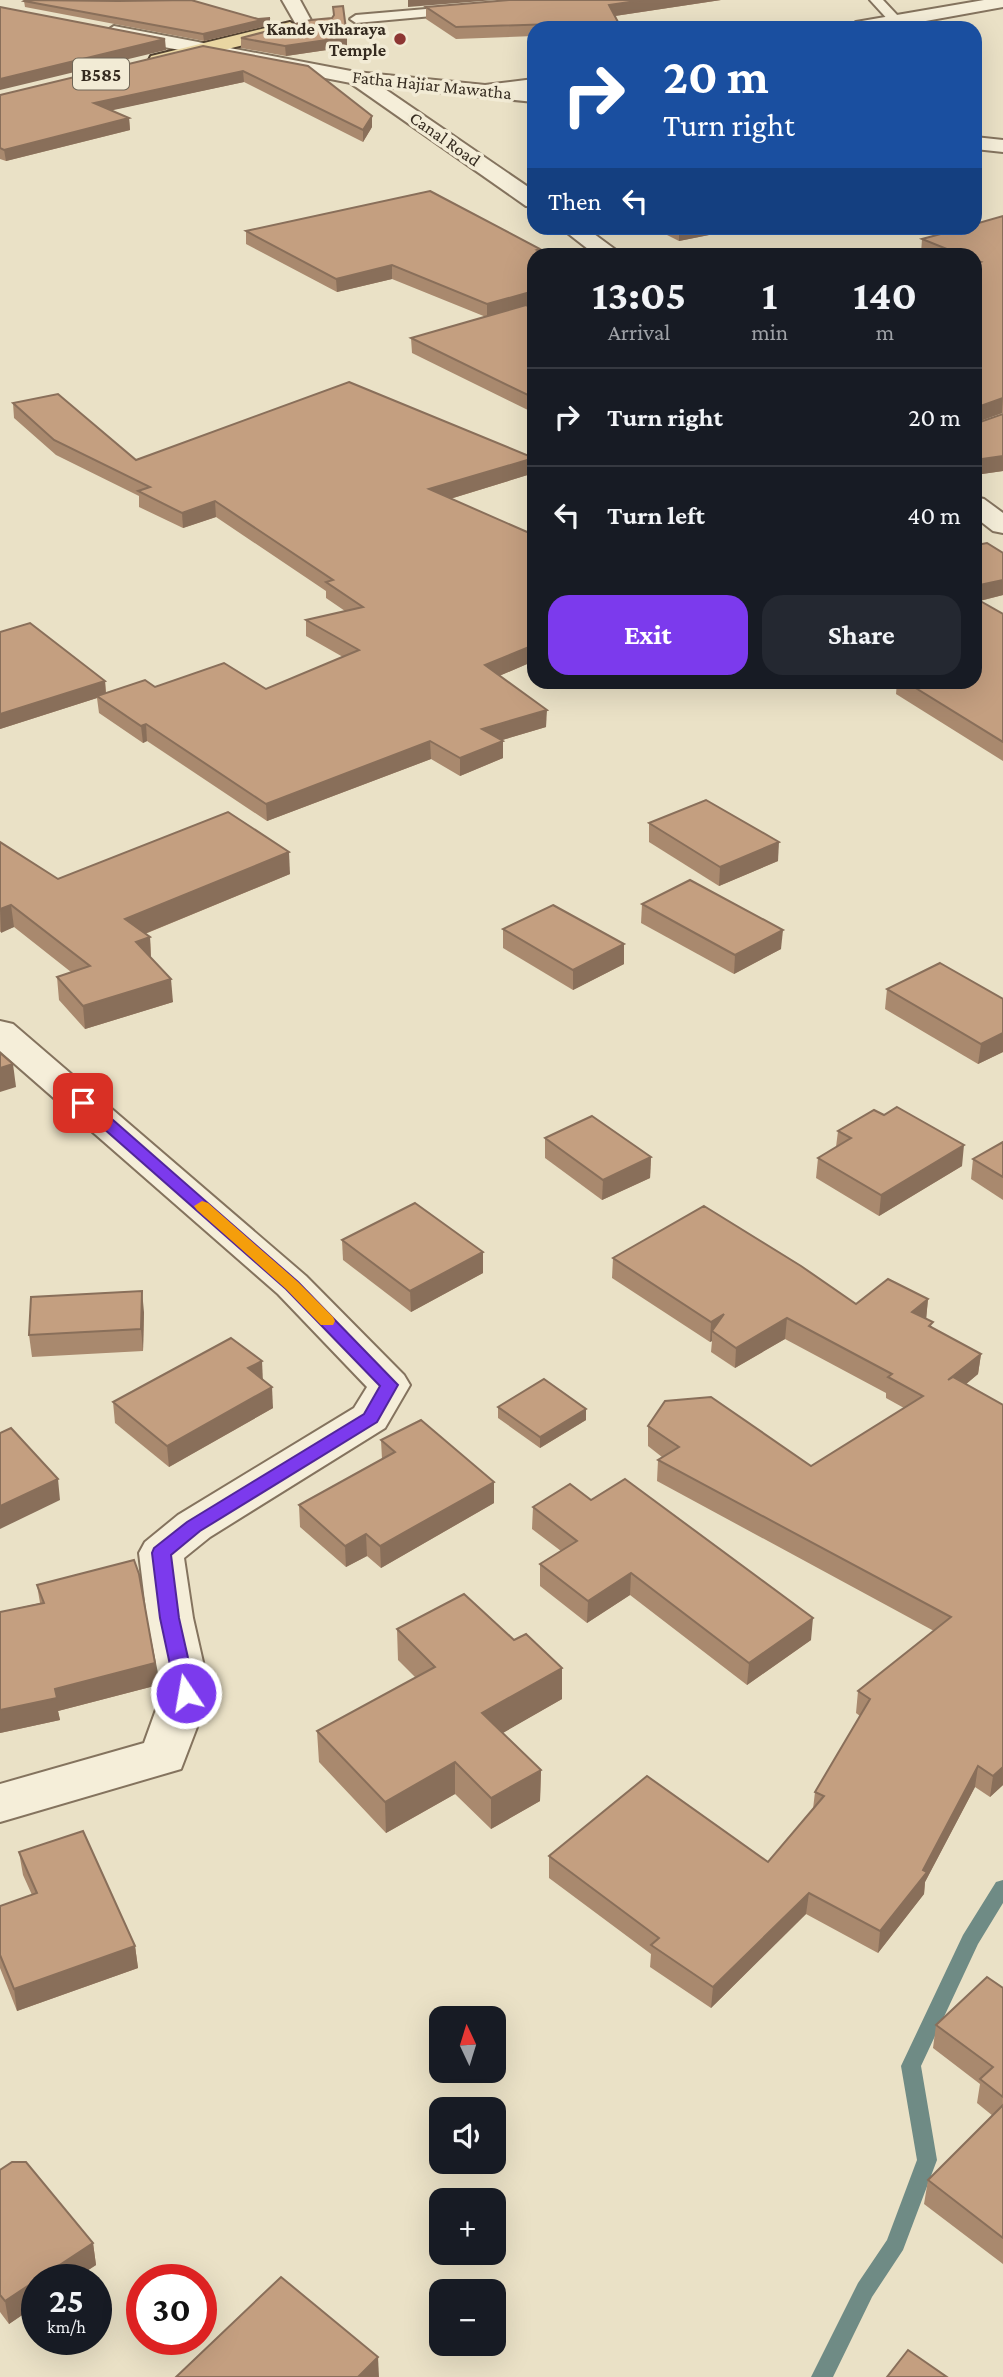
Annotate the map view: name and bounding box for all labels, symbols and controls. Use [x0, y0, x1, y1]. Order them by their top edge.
place label: Kande Viharaya Temple [266, 19, 386, 60]
marker: Kande Viharaya Temple [392, 31, 408, 47]
icon: right [548, 49, 639, 140]
text: 20 m [663, 49, 769, 104]
road number: B585 [73, 58, 129, 90]
street label: Fatha Hajiar Mawatha [351, 67, 513, 104]
street label: Canal Road [406, 107, 485, 171]
text: Turn right [663, 107, 795, 143]
icon: left [616, 182, 654, 220]
text: Then [548, 187, 602, 216]
text: 13:05 [592, 271, 686, 318]
text: 1 [762, 271, 777, 318]
text: 140 [853, 271, 917, 318]
text: Arrival [608, 319, 670, 345]
text: min [751, 319, 788, 345]
text: m [876, 319, 894, 345]
icon: right [548, 398, 586, 436]
text: Turn right [607, 403, 723, 432]
text: 20 m [908, 403, 961, 432]
icon: left [548, 496, 586, 534]
text: Turn left [607, 501, 705, 530]
text: 40 m [907, 501, 961, 530]
button: Exit [548, 595, 748, 675]
button: Share [762, 595, 961, 675]
pin [53, 1073, 113, 1133]
icon: arrive [64, 1084, 102, 1122]
position arrow [149, 1656, 223, 1730]
north arrow [429, 2006, 506, 2082]
map controls [429, 2006, 506, 2356]
button: sound [429, 2097, 506, 2174]
button: + [429, 2188, 506, 2265]
speed limit sign: 30 [126, 2264, 217, 2355]
button: − [429, 2279, 506, 2356]
text: 25 [49, 2281, 84, 2320]
text: km/h [47, 2317, 86, 2337]

